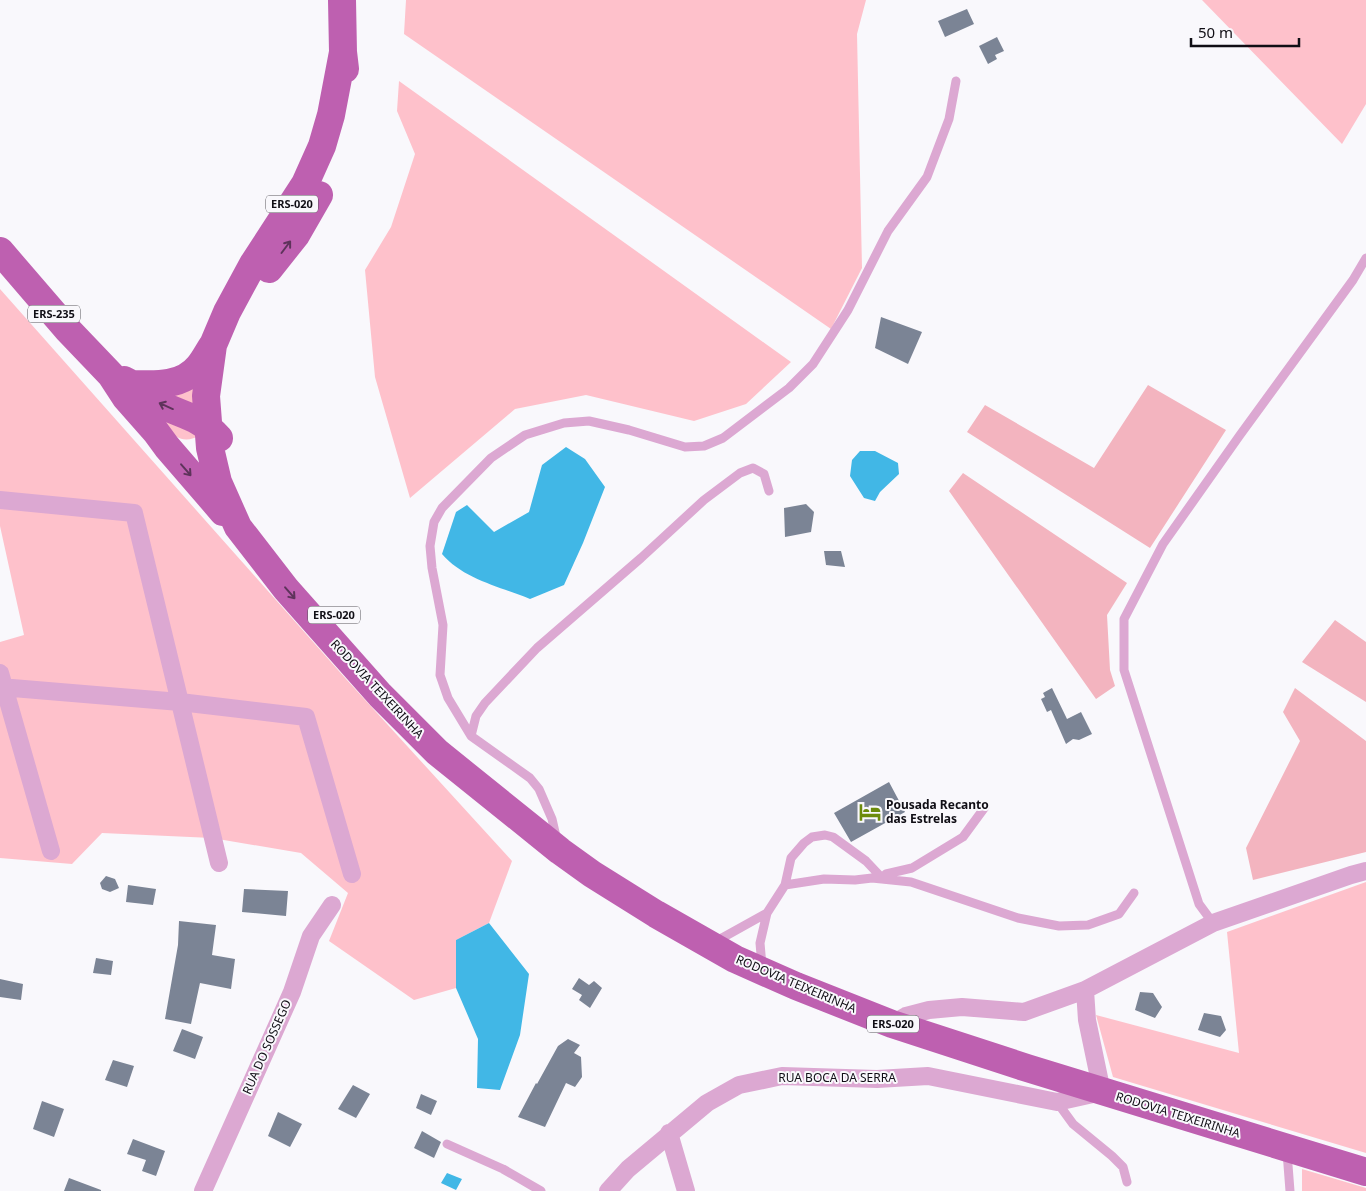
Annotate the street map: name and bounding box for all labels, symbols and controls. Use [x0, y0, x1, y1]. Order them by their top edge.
scale bar [1191, 15, 1298, 47]
text: 50 m [1198, 22, 1233, 42]
road number: ERS-020 [266, 195, 318, 212]
one-way arrow [281, 240, 291, 254]
road number: ERS-235 [28, 306, 80, 322]
one-way arrow [159, 401, 174, 411]
one-way arrow [181, 464, 192, 477]
one-way arrow [284, 586, 295, 599]
road number: ERS-020 [308, 606, 360, 624]
street label: RODOVIA TEIXEIRINHA [327, 636, 428, 742]
place label: Pousada Recanto das Estrelas [886, 796, 989, 827]
hotel icon: Pousada Recanto das Estrelas [857, 799, 883, 825]
street label: RODOVIA TEIXEIRINHA [733, 950, 859, 1017]
street label: RUA DO SOSSEGO [238, 997, 295, 1097]
road number: ERS-020 [867, 1016, 919, 1032]
street label: RUA BOCA DA SERRA [778, 1069, 896, 1086]
street label: RODOVIA TEIXEIRINHA [1114, 1087, 1243, 1142]

